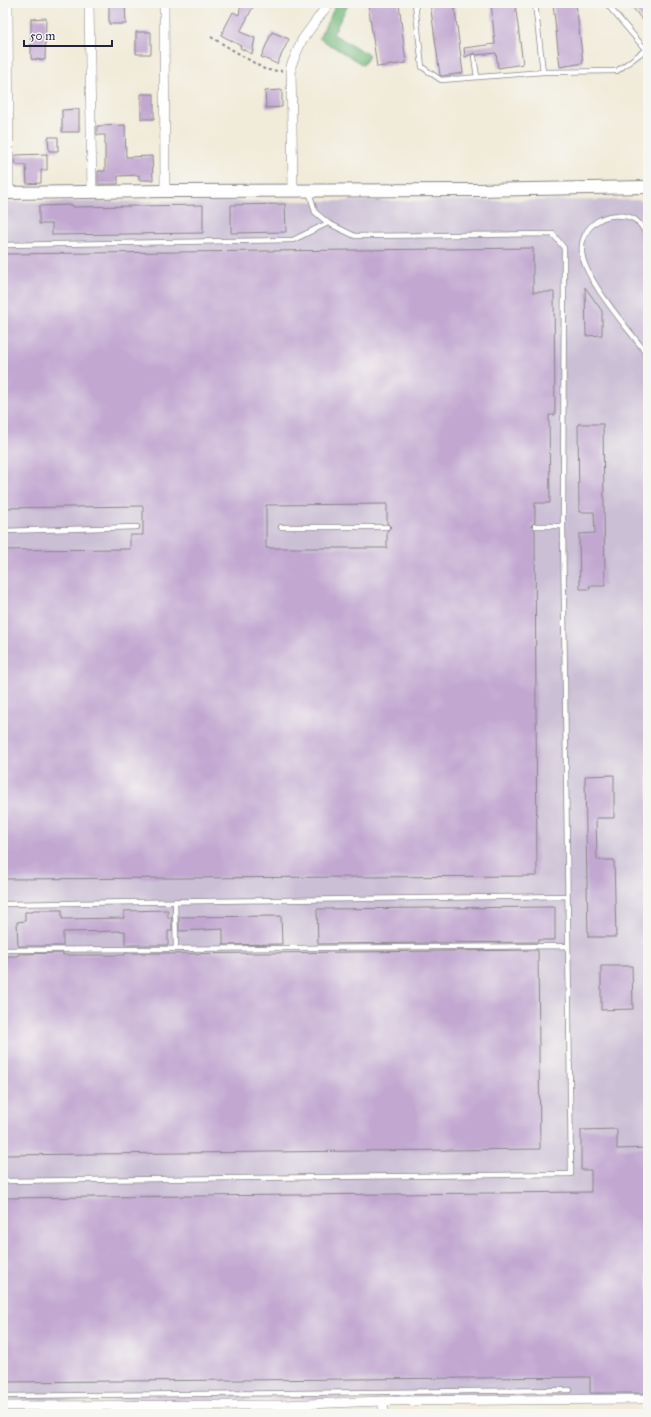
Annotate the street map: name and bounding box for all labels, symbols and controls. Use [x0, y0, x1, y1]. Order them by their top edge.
scale bar [24, 22, 112, 48]
text: 50 m [30, 29, 55, 43]

